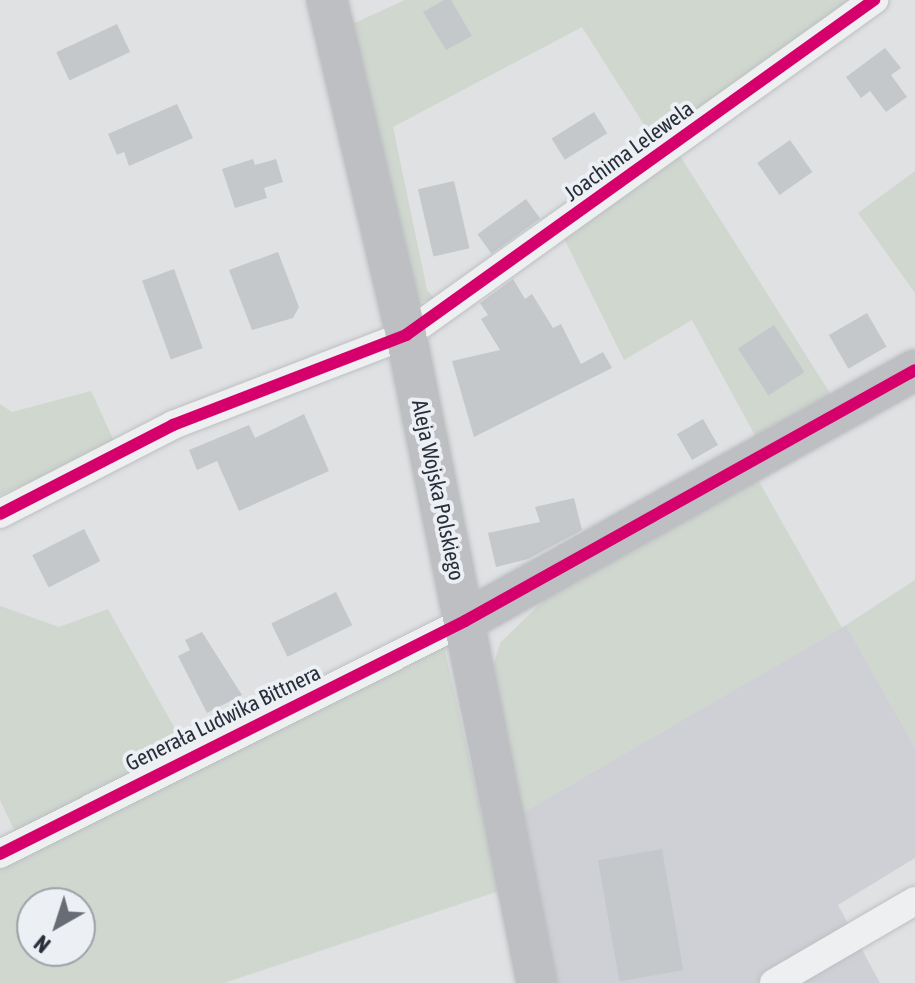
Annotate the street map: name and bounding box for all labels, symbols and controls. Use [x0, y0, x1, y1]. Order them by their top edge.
street label: Joachima Lelewela [559, 95, 699, 207]
street label: Aleja Wojska Polskiego [406, 397, 470, 583]
street label: Generała Ludwika Bittnera [121, 659, 325, 777]
north arrow [16, 887, 96, 967]
text: N [29, 930, 55, 958]

